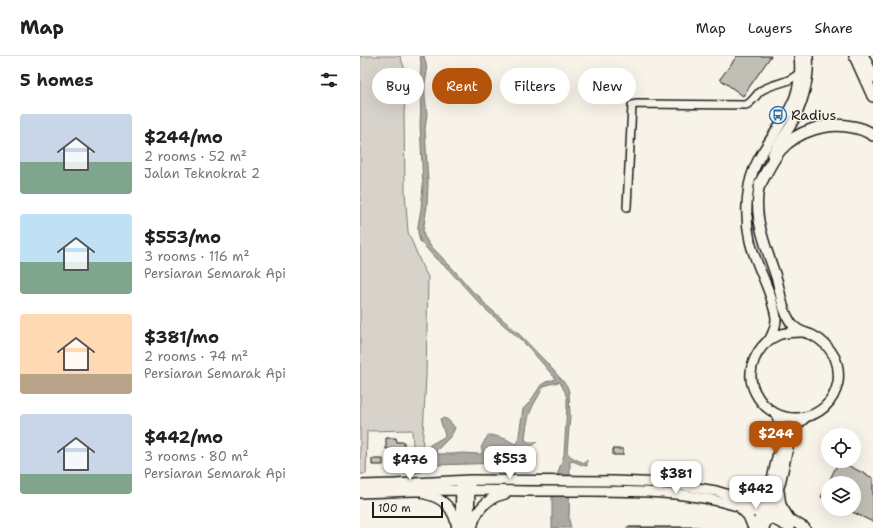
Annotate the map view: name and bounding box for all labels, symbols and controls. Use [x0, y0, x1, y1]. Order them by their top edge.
text: Map [20, 15, 64, 40]
text: Map [696, 19, 726, 37]
text: Layers [748, 19, 792, 37]
text: Share [814, 19, 853, 37]
chip: Buy [372, 68, 424, 104]
chip: Rent [432, 68, 492, 104]
chip: Filters [500, 68, 570, 104]
chip: New [578, 68, 636, 104]
text: 5 homes [20, 69, 93, 91]
icon: filters [318, 69, 340, 91]
bus stop icon: Radius [768, 105, 788, 125]
place label: Radius [791, 106, 837, 124]
text: $244/mo [144, 126, 223, 148]
icon: home [52, 130, 100, 178]
text: 2 rooms · 52 m² [144, 148, 247, 165]
text: Jalan Teknokrat 2 [144, 165, 260, 182]
text: $553/mo [144, 226, 221, 248]
icon: home [52, 230, 100, 278]
text: 3 rooms · 116 m² [144, 248, 250, 265]
text: Persiaran Semarak Api [144, 265, 286, 282]
text: $381/mo [144, 326, 219, 348]
icon: home [52, 330, 100, 378]
text: 2 rooms · 74 m² [144, 348, 248, 365]
text: Persiaran Semarak Api [144, 365, 286, 382]
pin: $244 [752, 421, 800, 455]
text: $244 [758, 425, 794, 442]
text: $442/mo [144, 426, 223, 448]
map controls [821, 428, 861, 516]
button: locate [821, 428, 861, 468]
icon: home [52, 430, 100, 478]
pin: $553 [486, 446, 534, 480]
pin: $476 [386, 447, 434, 481]
text: 3 rooms · 80 m² [144, 448, 248, 465]
text: $553 [493, 450, 527, 467]
text: $476 [392, 451, 428, 468]
pin: $381 [652, 461, 700, 495]
text: Persiaran Semarak Api [144, 465, 286, 482]
text: $381 [660, 465, 692, 482]
pin: $442 [732, 476, 780, 510]
button: layers [821, 476, 861, 516]
text: $442 [738, 480, 774, 497]
scale bar [372, 500, 443, 519]
text: 100 m [378, 501, 411, 516]

